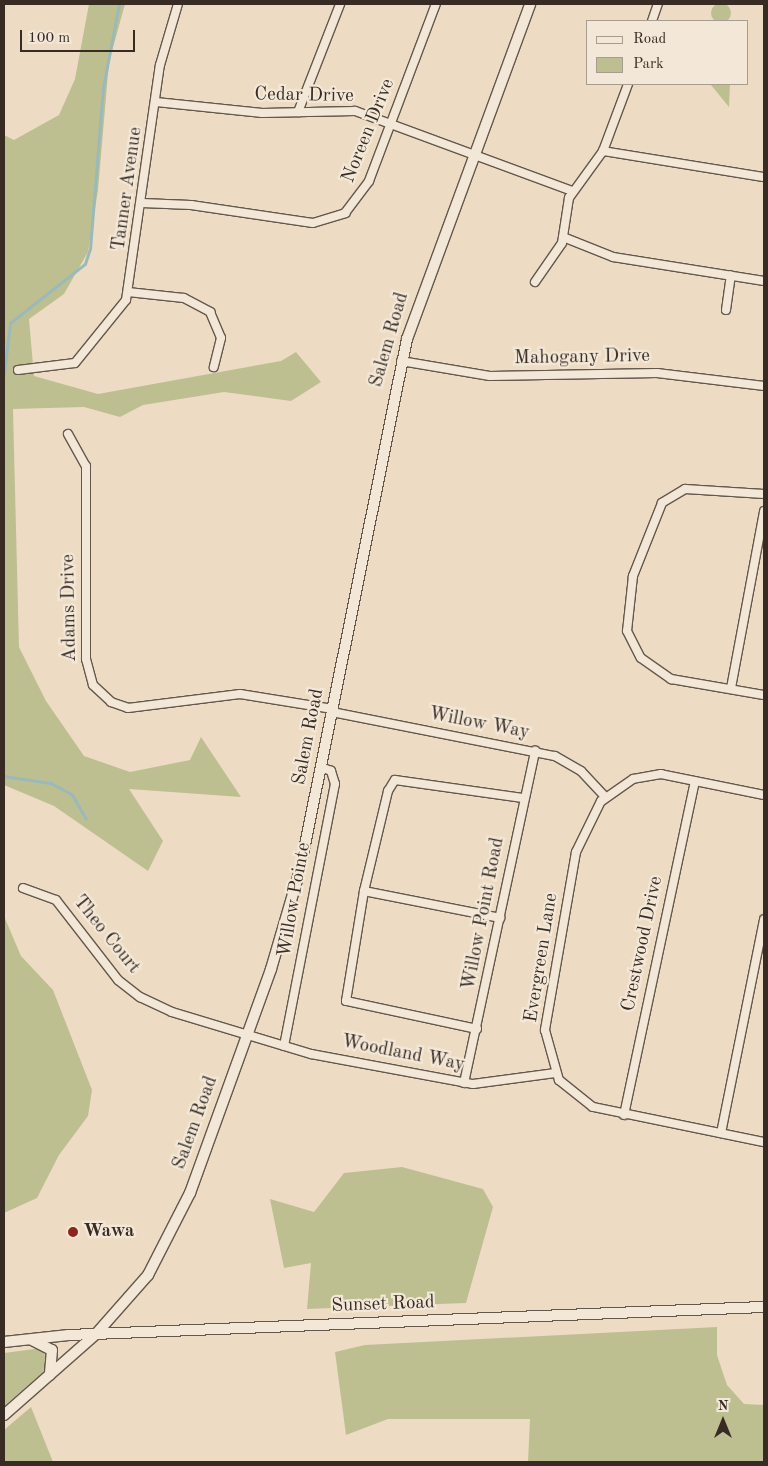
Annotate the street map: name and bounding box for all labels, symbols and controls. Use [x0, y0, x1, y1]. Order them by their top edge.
scale bar [22, 20, 138, 52]
legend [586, 20, 748, 85]
text: 100 m [28, 31, 70, 46]
text: Road [633, 32, 666, 47]
text: Park [633, 57, 664, 72]
street label: Noreen Drive [338, 75, 400, 187]
street label: Cedar Drive [254, 84, 354, 108]
street label: Tanner Avenue [108, 126, 148, 252]
street label: Salem Road [366, 290, 414, 390]
street label: Mahogany Drive [514, 345, 650, 371]
street label: Adams Drive [58, 554, 82, 662]
street label: Salem Road [288, 687, 330, 787]
street label: Willow Way [427, 703, 531, 745]
street label: Willow Point Road [458, 836, 510, 992]
street label: Willow Pointe [274, 841, 316, 959]
street label: Crestwood Drive [618, 874, 668, 1014]
street label: Theo Court [68, 891, 144, 979]
street label: Evergreen Lane [520, 892, 564, 1024]
street label: Woodland Way [339, 1031, 467, 1077]
street label: Salem Road [169, 1073, 223, 1173]
place label: Wawa [83, 1221, 134, 1243]
marker: Wawa [67, 1226, 79, 1238]
street label: Sunset Road [331, 1292, 435, 1318]
north arrow [698, 1396, 748, 1446]
text: N [718, 1399, 728, 1413]

